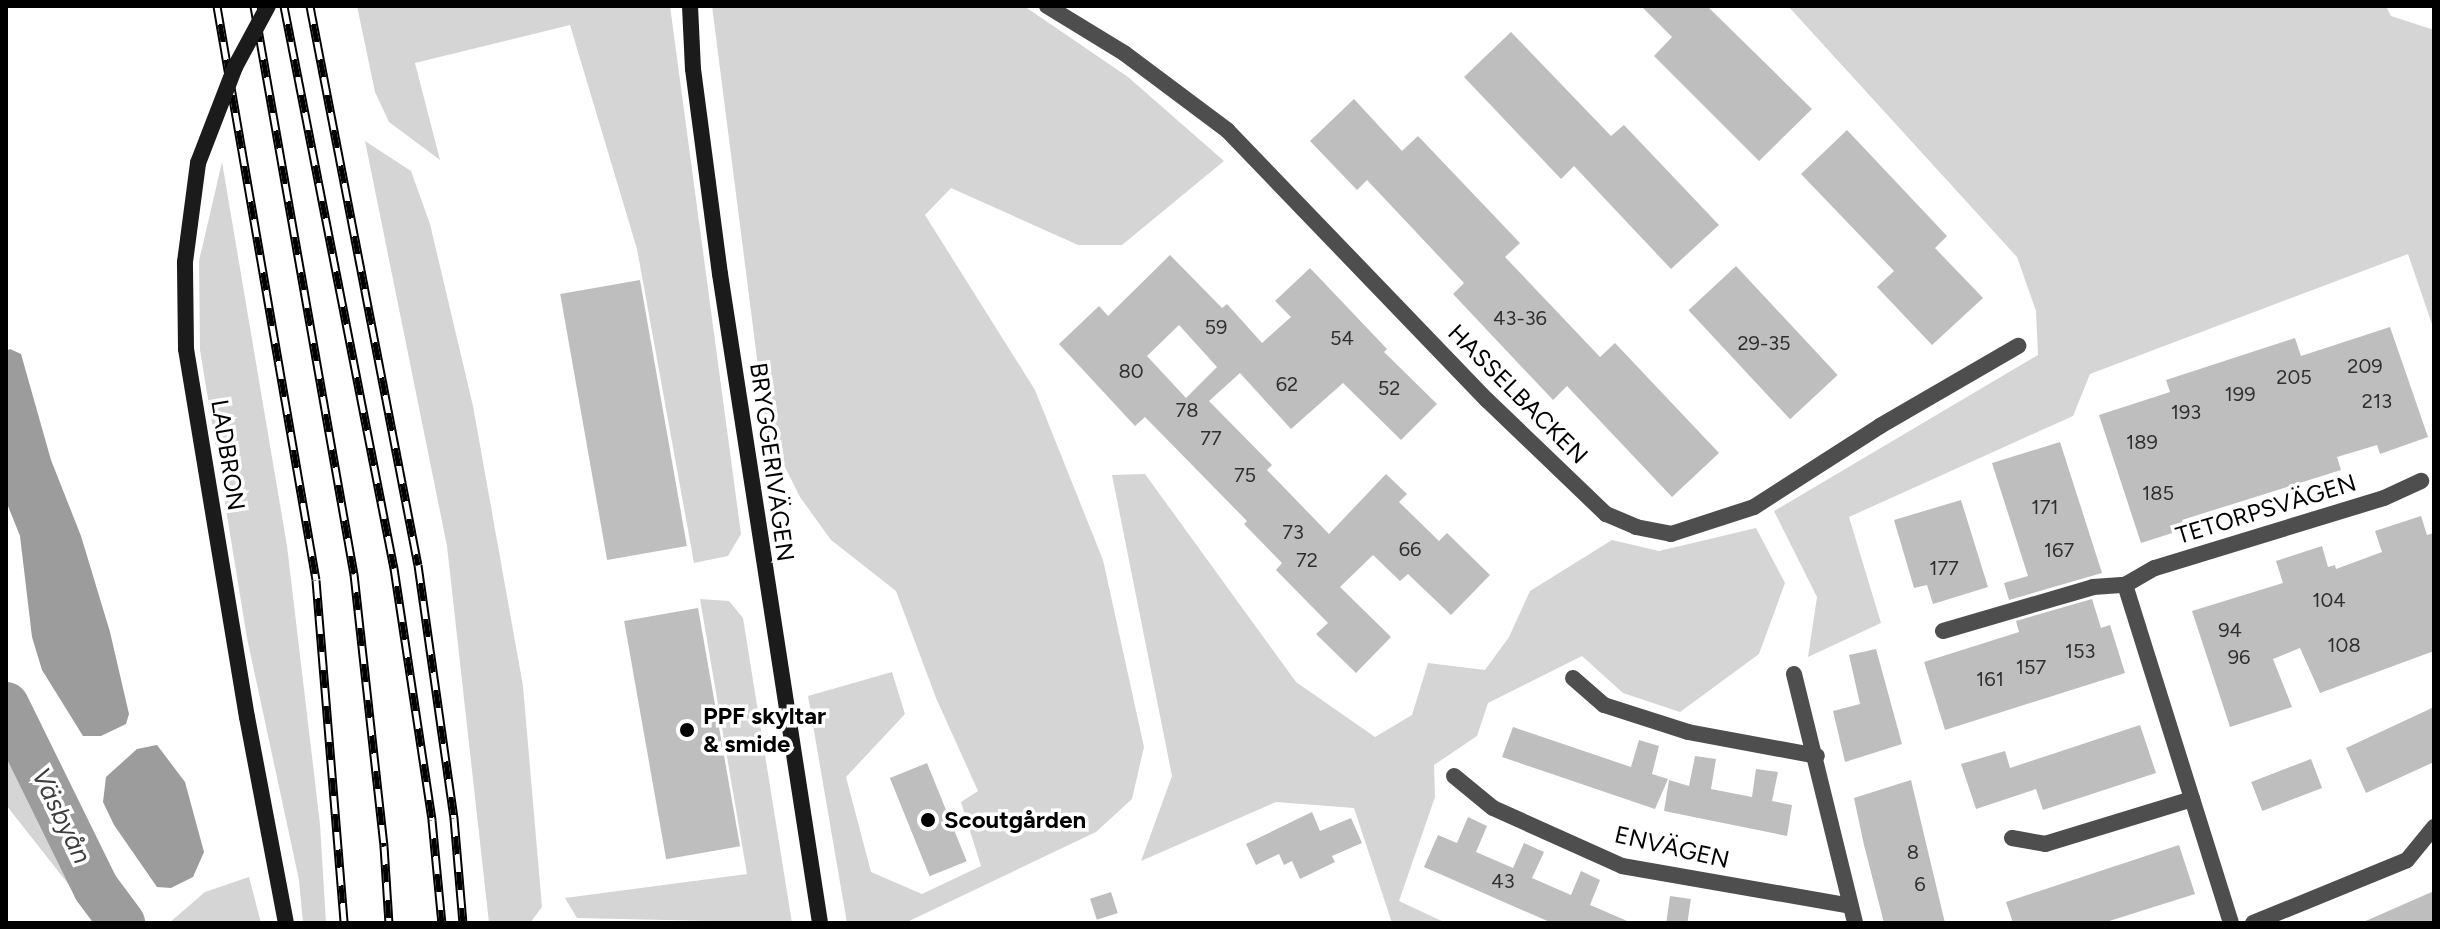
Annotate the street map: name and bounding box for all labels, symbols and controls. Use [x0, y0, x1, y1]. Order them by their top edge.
house number: 43-36 [1493, 306, 1547, 330]
house number: 59 [1205, 315, 1227, 339]
street label: HASSELBACKEN [1442, 318, 1594, 470]
house number: 54 [1330, 326, 1354, 350]
house number: 29-35 [1737, 331, 1791, 355]
house number: 209 [2347, 354, 2383, 378]
house number: 80 [1118, 359, 1144, 383]
street label: BRYGGERIVÄGEN [744, 361, 800, 563]
house number: 205 [2276, 365, 2312, 389]
house number: 62 [1276, 372, 1298, 396]
house number: 52 [1378, 376, 1400, 400]
house number: 199 [2225, 382, 2255, 406]
house number: 213 [2362, 389, 2392, 413]
street label: LADBRON [205, 397, 251, 513]
house number: 78 [1175, 398, 1199, 422]
house number: 193 [2171, 400, 2201, 424]
house number: 77 [1200, 426, 1222, 450]
house number: 189 [2126, 430, 2158, 454]
house number: 75 [1234, 463, 1256, 487]
street label: TETORPSVÄGEN [2172, 468, 2360, 550]
house number: 185 [2142, 481, 2174, 505]
house number: 171 [2031, 495, 2059, 519]
house number: 73 [1282, 520, 1304, 544]
house number: 66 [1399, 537, 1421, 561]
house number: 167 [2044, 538, 2074, 562]
house number: 72 [1296, 548, 1318, 572]
house number: 177 [1929, 556, 1959, 580]
house number: 104 [2312, 588, 2346, 612]
house number: 94 [2218, 618, 2242, 642]
house number: 108 [2327, 633, 2361, 657]
house number: 153 [2065, 639, 2095, 663]
house number: 96 [2228, 645, 2250, 669]
house number: 157 [2016, 655, 2046, 679]
house number: 161 [1976, 667, 2004, 691]
place label: PPF skyltar & smide [703, 702, 826, 758]
marker: PPF skyltar & smide [678, 721, 696, 739]
water label: Väsbyån [25, 763, 97, 869]
place label: Scoutgården [944, 806, 1086, 834]
marker: Scoutgården [919, 811, 937, 829]
street label: ENVÄGEN [1612, 820, 1732, 874]
house number: 8 [1907, 840, 1919, 864]
house number: 43 [1491, 869, 1515, 893]
house number: 6 [1914, 872, 1926, 896]

